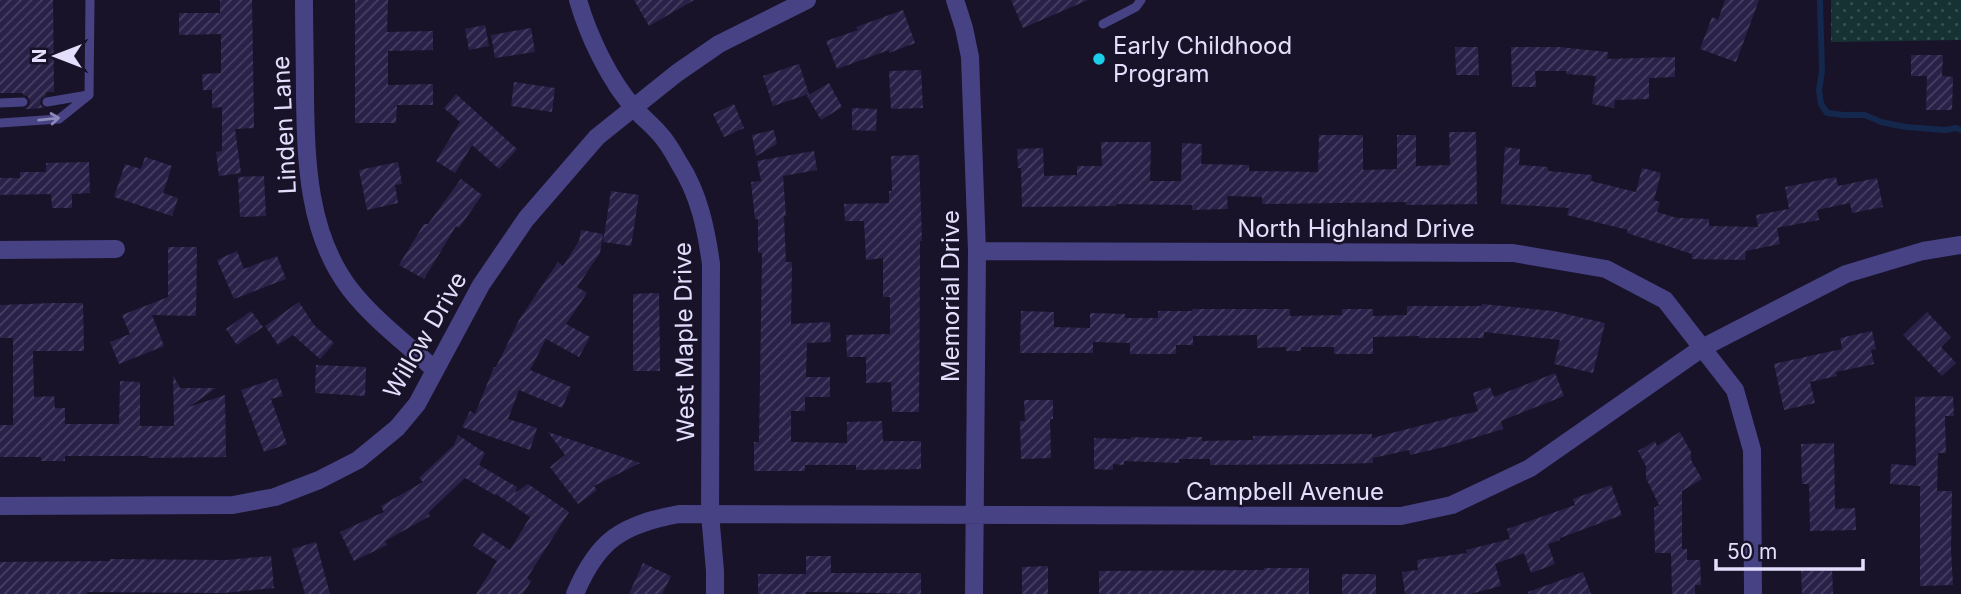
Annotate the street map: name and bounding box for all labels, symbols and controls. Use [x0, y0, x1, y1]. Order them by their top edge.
north arrow [21, 21, 91, 91]
place label: Early Childhood Program [1113, 31, 1292, 88]
text: N [28, 49, 51, 63]
marker: Early Childhood Program [1091, 51, 1107, 67]
street label: Linden Lane [266, 55, 302, 195]
one-way arrow [37, 113, 60, 126]
street label: Memorial Drive [936, 210, 965, 382]
street label: North Highland Drive [1237, 214, 1475, 243]
street label: West Maple Drive [668, 242, 700, 442]
street label: Willow Drive [377, 267, 473, 403]
street label: Campbell Avenue [1186, 477, 1384, 506]
scale bar [1716, 528, 1863, 572]
text: 50 m [1727, 539, 1777, 564]

